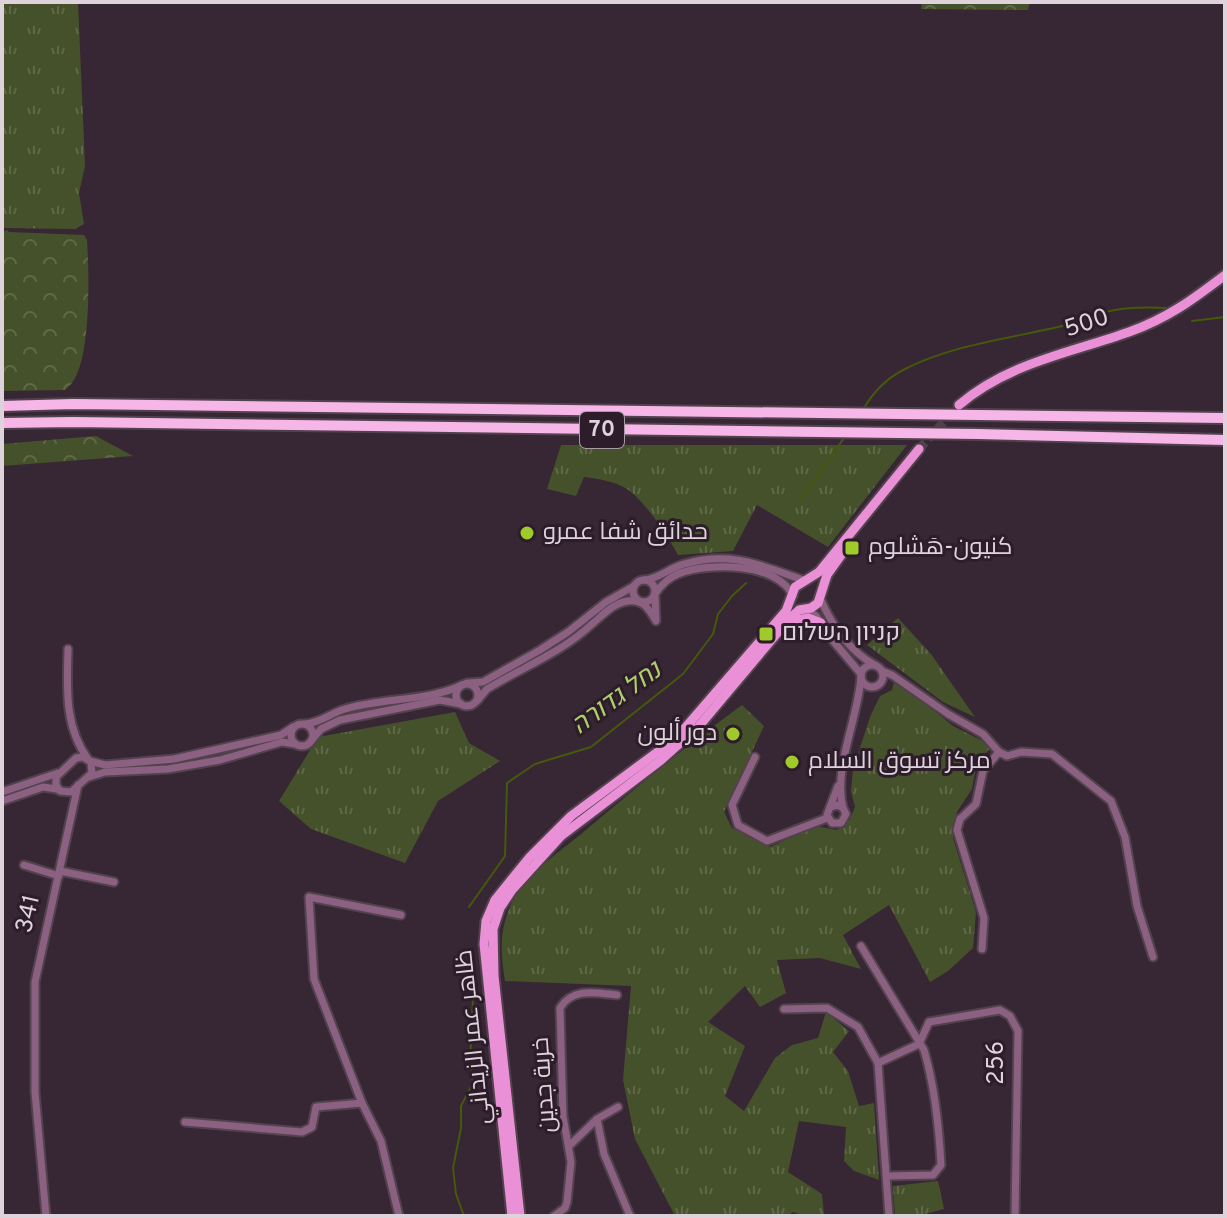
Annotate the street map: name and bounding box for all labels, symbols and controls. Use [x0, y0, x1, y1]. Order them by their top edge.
street label: 500 [1061, 303, 1113, 345]
road number: 70 [580, 412, 624, 448]
place label: حدائق شفا عمرو [543, 518, 708, 548]
marker: حدائق شفا عمرو [518, 524, 536, 542]
place label: كنيون-هَشلوم [868, 533, 1013, 563]
marker: كنيون-هَشلوم [843, 539, 861, 557]
place label: קניון השלום [782, 619, 900, 649]
marker: קניון השלום [757, 625, 775, 643]
water label: נחל גדורה [565, 654, 670, 743]
place label: دور ألون [637, 716, 717, 749]
marker: دور ألون [724, 725, 742, 743]
place label: مركز تسوق السلام [808, 747, 991, 777]
marker: مركز تسوق السلام [783, 753, 801, 771]
street label: 341 [10, 892, 48, 936]
street label: ظاهر عمر الزيداني [450, 948, 500, 1126]
street label: خربة جدين [527, 1036, 563, 1134]
street label: 256 [982, 1041, 1012, 1085]

